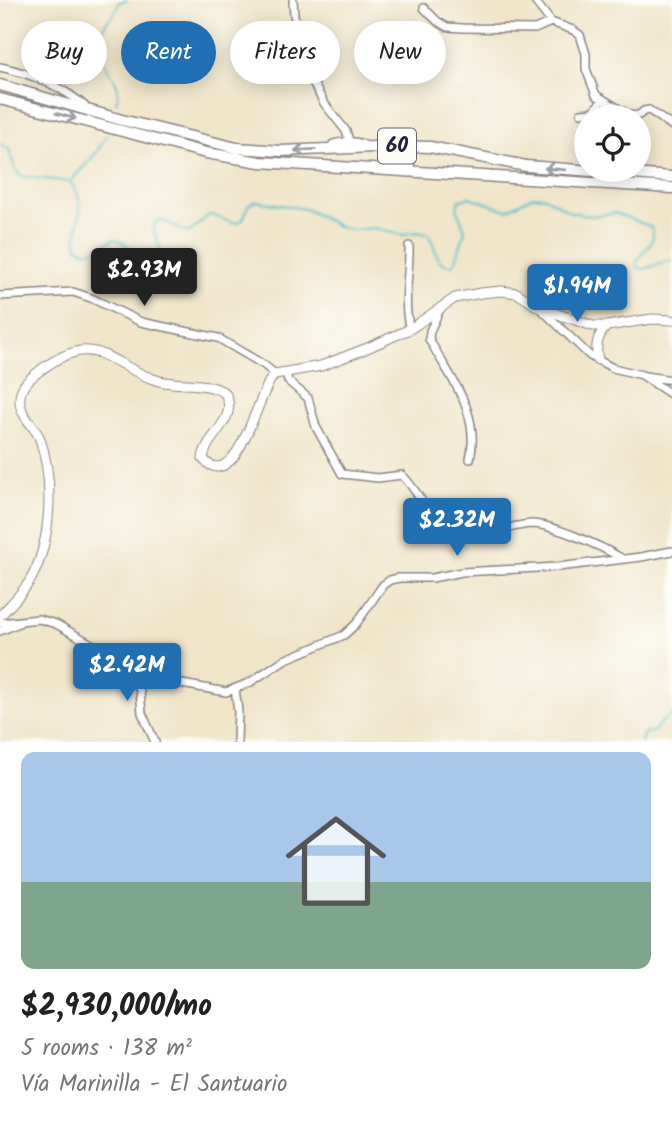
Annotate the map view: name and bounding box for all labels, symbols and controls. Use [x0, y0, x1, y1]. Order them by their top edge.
chip: Buy [21, 21, 107, 84]
chip: Rent [121, 21, 216, 84]
chip: Filters [230, 21, 340, 84]
chip: New [354, 21, 446, 84]
map controls [574, 105, 651, 182]
button: locate [574, 105, 651, 182]
one-way arrow [54, 110, 77, 123]
road number: 60 [378, 128, 416, 164]
one-way arrow [294, 144, 317, 157]
one-way arrow [544, 162, 567, 175]
pin: $2.93M [87, 248, 201, 308]
text: $2.93M [107, 253, 181, 289]
pin: $1.94M [520, 264, 634, 324]
text: $1.94M [543, 269, 611, 305]
pin: $2.32M [400, 498, 514, 558]
text: $2.32M [419, 503, 495, 539]
pin: $2.42M [70, 644, 184, 703]
text: $2.42M [89, 648, 165, 684]
icon: home [273, 798, 399, 924]
text: $2,930,000/mo [21, 983, 212, 1031]
text: 5 rooms · 138 m² [21, 1031, 192, 1067]
text: Vía Marinilla - El Santuario [21, 1067, 287, 1103]

